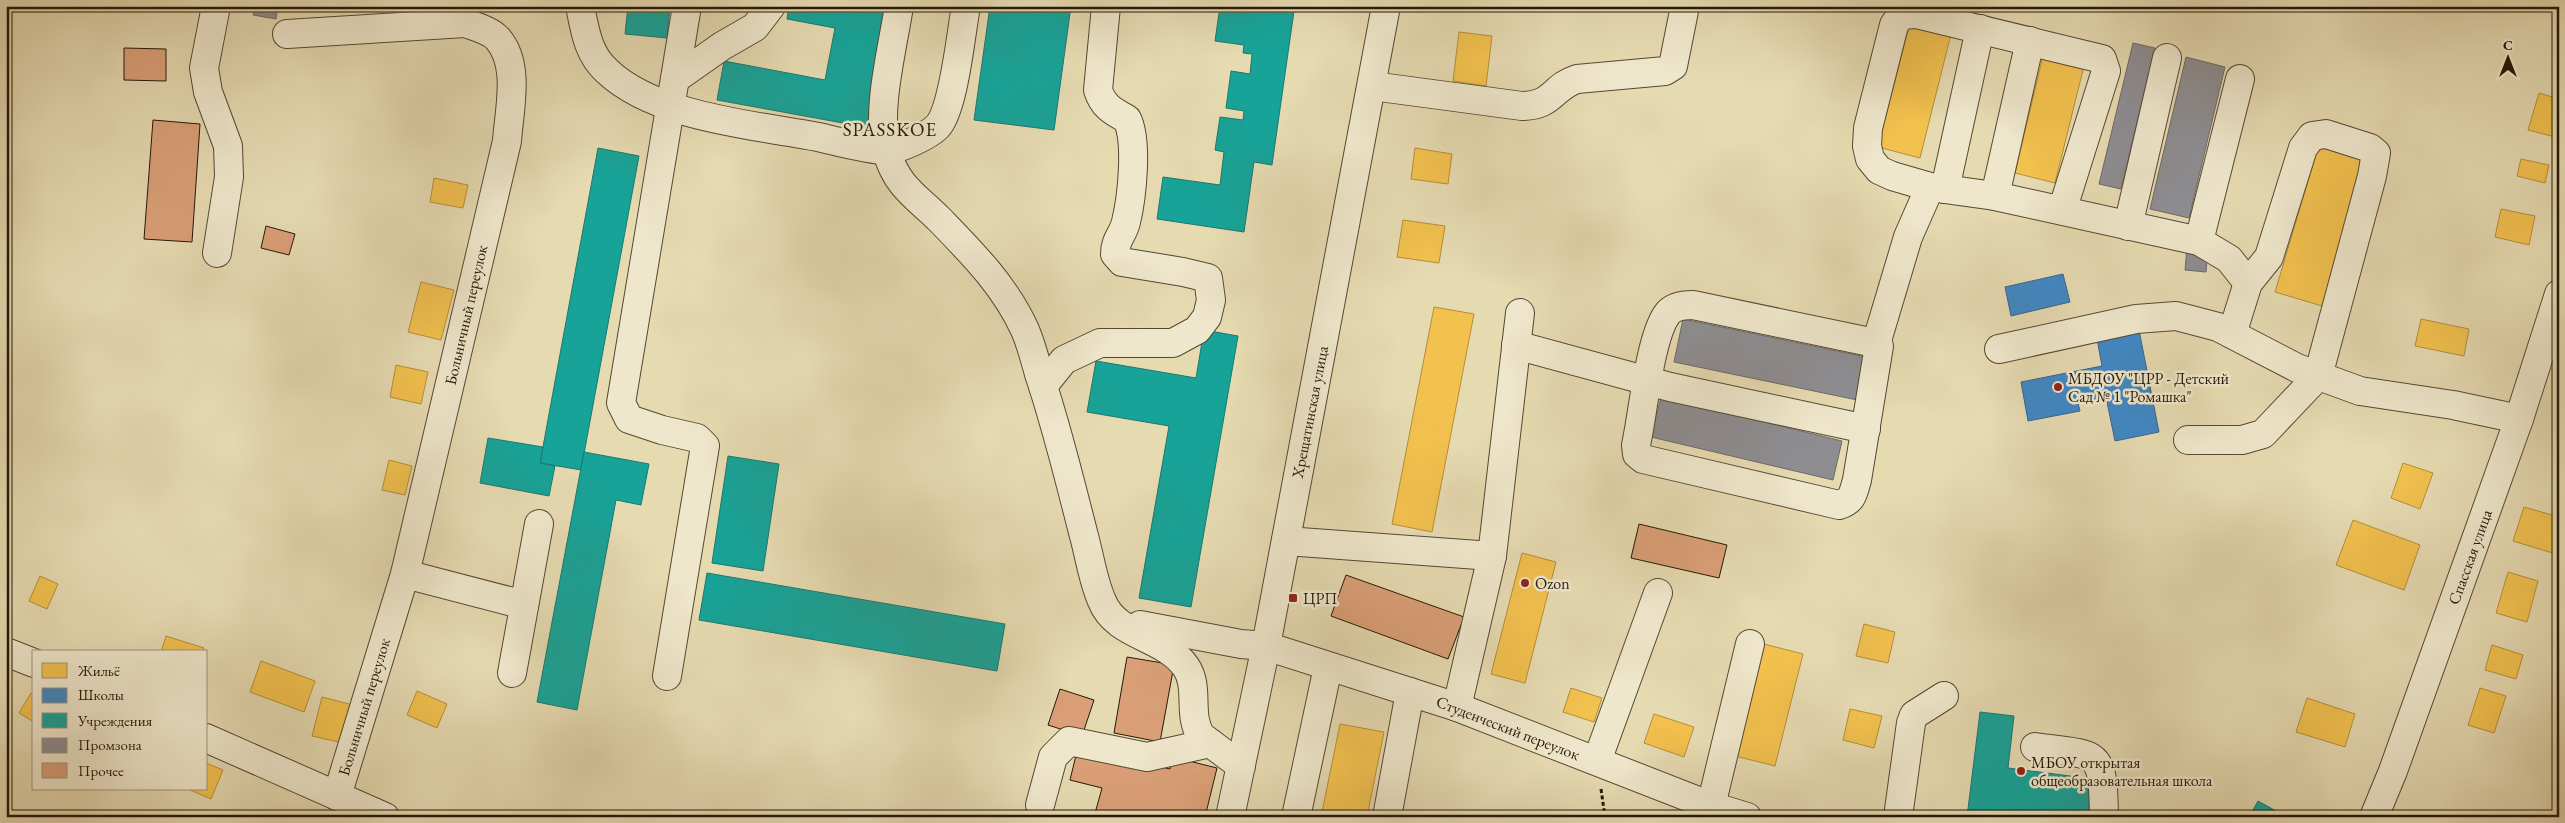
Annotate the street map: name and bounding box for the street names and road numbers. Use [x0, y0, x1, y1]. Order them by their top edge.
street label: Больничный переулок [440, 243, 492, 387]
street label: Хрещатинская улица [1287, 343, 1333, 481]
street label: Спасская улица [2443, 506, 2497, 607]
street label: Больничный переулок [333, 635, 395, 779]
street label: Студенческий переулок [1433, 691, 1583, 765]

